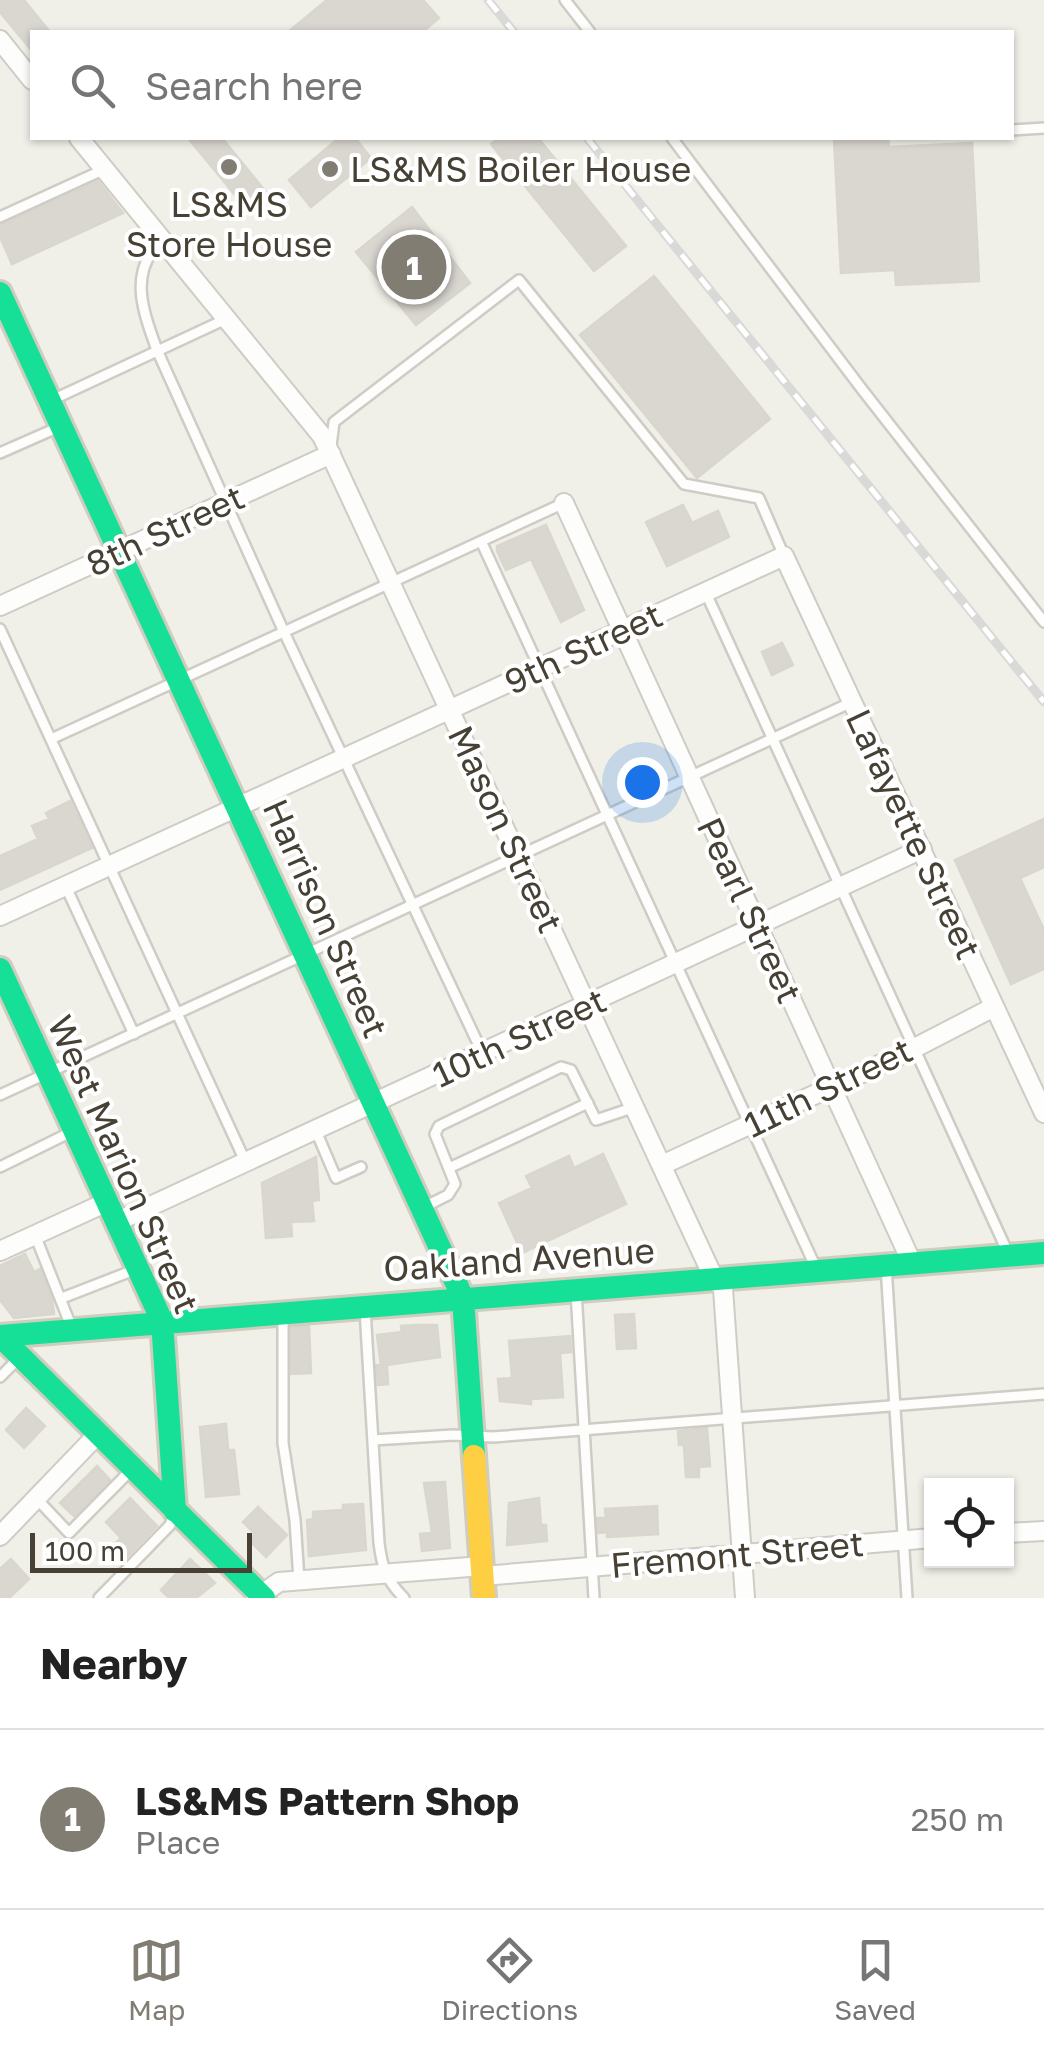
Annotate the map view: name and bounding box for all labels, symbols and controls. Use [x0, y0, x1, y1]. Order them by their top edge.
search box [30, 30, 1014, 140]
icon: search [65, 58, 120, 113]
text: Search here [145, 63, 363, 108]
place label: LS&MS Boiler House [350, 148, 691, 190]
marker: LS&MS Store House [218, 156, 240, 178]
marker: LS&MS Boiler House [319, 158, 341, 180]
place label: LS&MS Store House [126, 183, 332, 265]
pin: 1 [382, 230, 446, 304]
street label: 8th Street [79, 475, 251, 585]
street label: 9th Street [498, 593, 668, 703]
street label: Lafayette Street [838, 702, 990, 966]
street label: Mason Street [440, 719, 572, 939]
your location [617, 757, 668, 808]
street label: Harrison Street [255, 792, 397, 1044]
street label: Pearl Street [689, 811, 811, 1009]
street label: 10th Street [426, 979, 612, 1095]
street label: West Marion Street [39, 1009, 209, 1319]
street label: 11th Street [737, 1028, 919, 1146]
street label: Oakland Avenue [382, 1229, 656, 1289]
map controls [924, 1478, 1014, 1568]
button: locate [924, 1478, 1014, 1568]
street label: Fremont Street [609, 1522, 865, 1586]
scale bar [30, 1528, 252, 1572]
text: 100 m [45, 1534, 125, 1567]
text: Nearby [40, 1638, 188, 1688]
text: LS&MS Pattern Shop [135, 1778, 519, 1823]
text: 1 [64, 1800, 81, 1838]
text: 250 m [911, 1800, 1004, 1838]
text: Place [135, 1823, 220, 1861]
tab: Map [128, 1933, 185, 2026]
tab: Directions [441, 1933, 578, 2026]
tab: Saved [834, 1933, 916, 2026]

